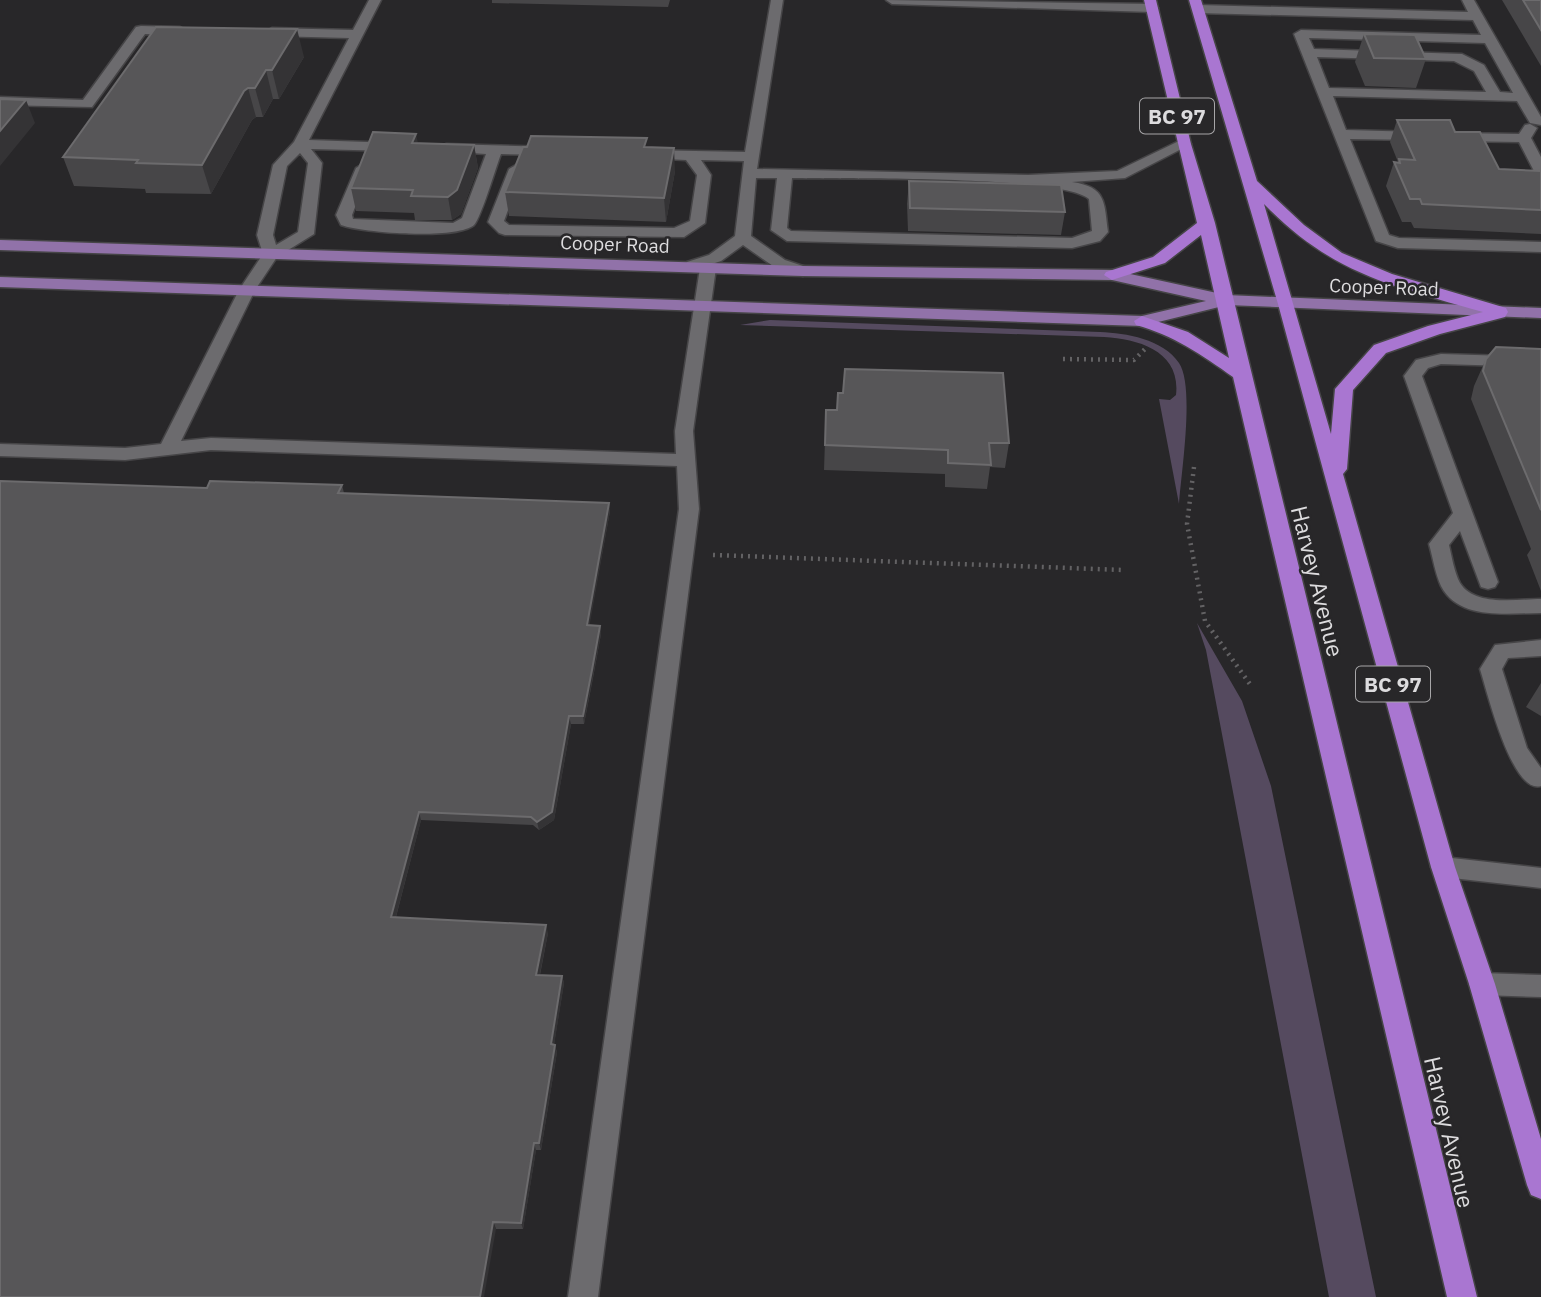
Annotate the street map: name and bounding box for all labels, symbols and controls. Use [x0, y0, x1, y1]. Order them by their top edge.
road number: BC 97 [1140, 99, 1214, 134]
street label: Cooper Road [560, 230, 670, 258]
street label: Cooper Road [1329, 273, 1439, 301]
street label: Harvey Avenue [1285, 502, 1351, 660]
road number: BC 97 [1356, 666, 1430, 702]
street label: Harvey Avenue [1418, 1053, 1482, 1211]

